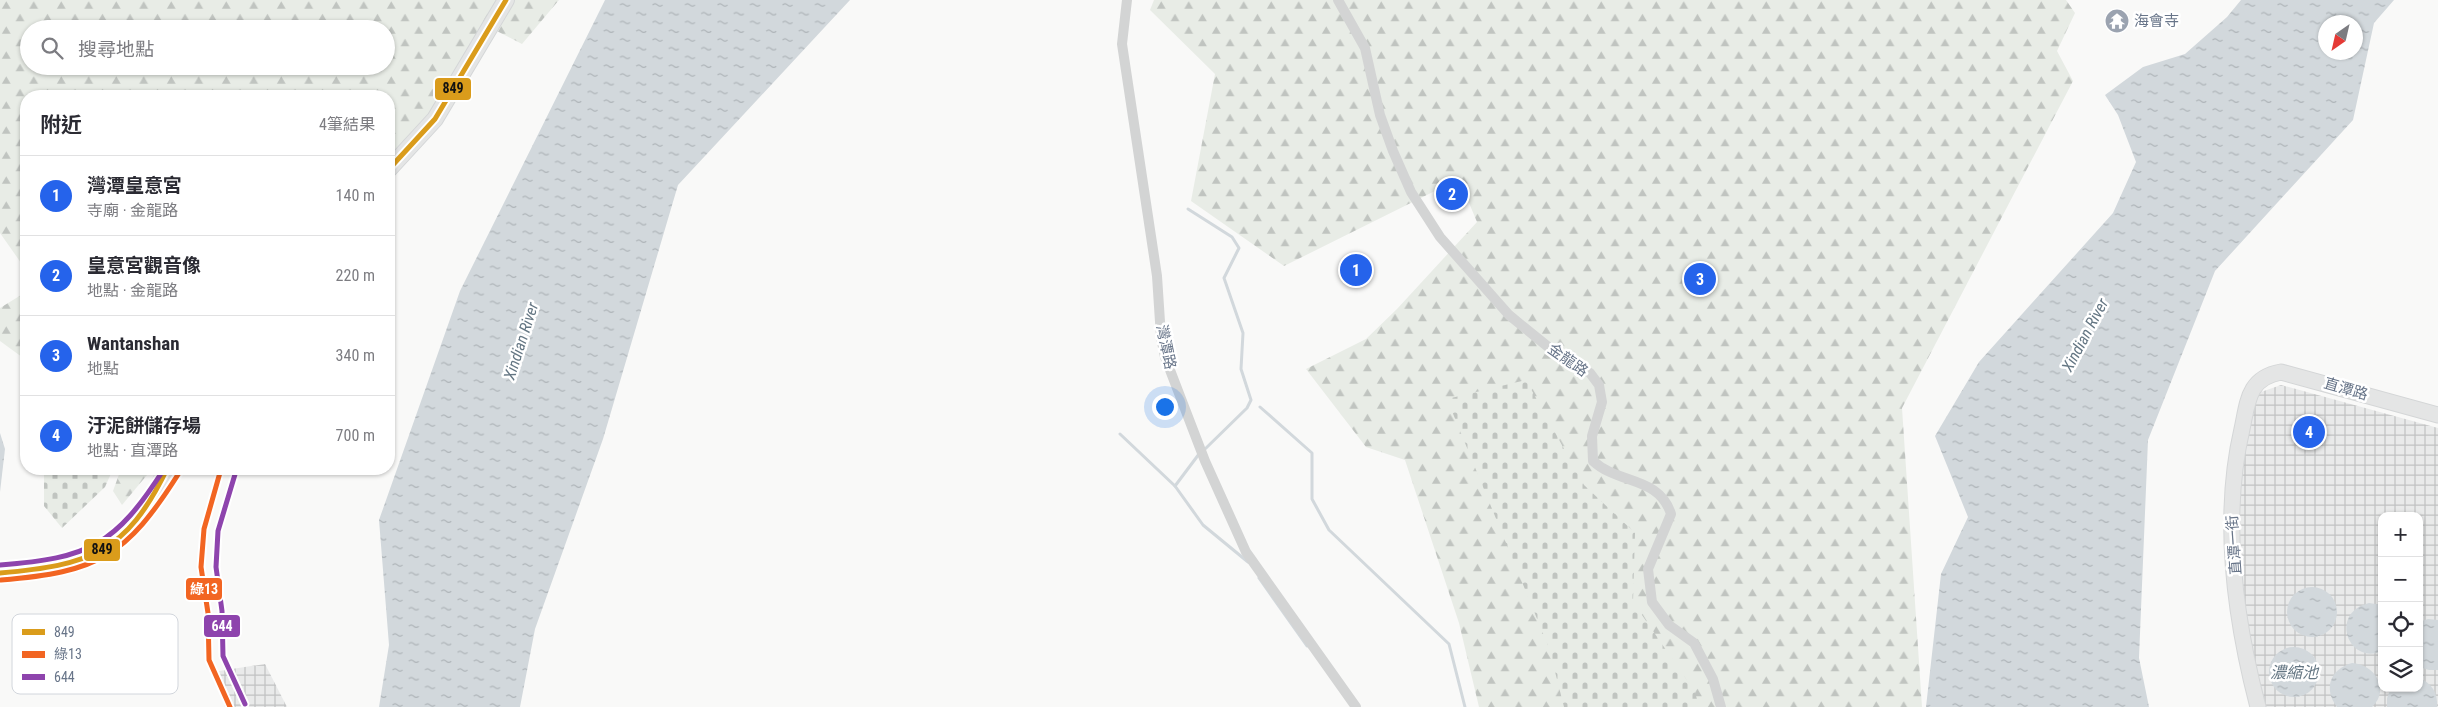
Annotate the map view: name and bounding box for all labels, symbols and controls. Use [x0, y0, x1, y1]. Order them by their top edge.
temple icon: 海會寺 [2104, 8, 2130, 34]
place label: 海會寺 [2134, 12, 2179, 30]
north arrow [2318, 15, 2363, 60]
search box [20, 20, 395, 75]
icon: search [38, 34, 66, 62]
text: 搜尋地點 [78, 38, 154, 61]
line badge: 849 [434, 77, 472, 101]
text: 849 [442, 80, 464, 96]
text: 附近 [40, 113, 82, 137]
text: 4筆結果 [319, 115, 375, 134]
text: 灣潭皇意宮 [87, 174, 182, 197]
pin: 2 [1436, 175, 1468, 213]
text: 1 [52, 186, 60, 205]
text: 140 m [336, 186, 375, 205]
text: 寺廟 · 金龍路 [87, 201, 178, 220]
pin: 1 [1340, 251, 1372, 289]
text: 皇意宮觀音像 [87, 254, 201, 277]
pin: 3 [1684, 260, 1716, 298]
text: 2 [52, 266, 60, 285]
text: 220 m [336, 266, 375, 285]
text: 地點 · 金龍路 [87, 281, 178, 300]
water label: Xindian River [2057, 294, 2113, 376]
water label: Xindian River [499, 299, 543, 383]
street label: 灣潭路 [1153, 323, 1179, 371]
text: Wantanshan [87, 332, 180, 355]
street label: 金龍路 [1544, 340, 1592, 380]
text: 3 [52, 346, 60, 365]
text: 340 m [336, 346, 375, 365]
text: 地點 [87, 359, 119, 378]
street label: 直潭路 [2322, 374, 2370, 404]
your location [1152, 394, 1178, 420]
pin: 4 [2293, 413, 2325, 451]
text: 汙泥餅儲存場 [87, 414, 201, 437]
text: 4 [52, 426, 60, 445]
text: 700 m [336, 426, 375, 445]
text: 地點 · 直潭路 [87, 441, 178, 460]
map controls [2378, 512, 2423, 692]
button: + [2378, 512, 2423, 557]
street label: 直潭一街 [2223, 514, 2245, 576]
line badge: 849 [83, 538, 121, 562]
text: 849 [91, 541, 113, 557]
button: − [2378, 557, 2423, 602]
line badge: 綠13 [185, 577, 223, 601]
text: 綠13 [190, 581, 218, 597]
button: locate [2378, 602, 2423, 647]
legend [12, 614, 178, 694]
line badge: 644 [203, 614, 241, 638]
text: 644 [211, 618, 233, 634]
text: 849 [54, 624, 75, 640]
text: 綠13 [54, 646, 82, 662]
button: layers [2378, 647, 2423, 692]
water label: 濃縮池 [2270, 663, 2320, 682]
text: 644 [54, 669, 75, 685]

